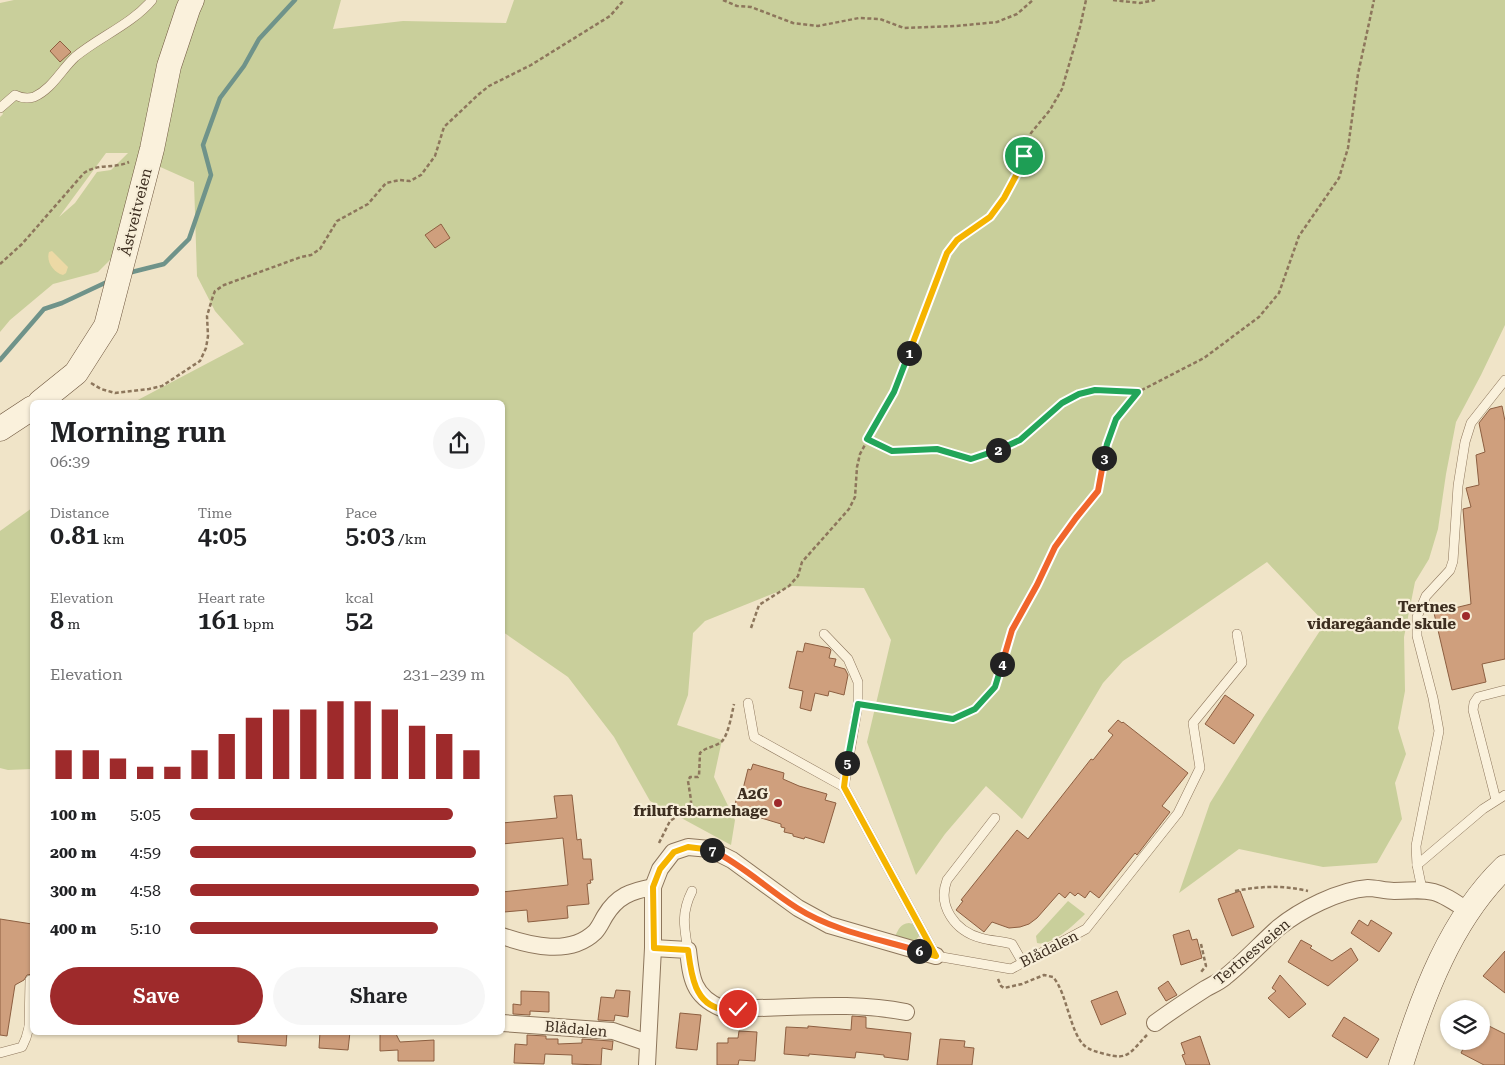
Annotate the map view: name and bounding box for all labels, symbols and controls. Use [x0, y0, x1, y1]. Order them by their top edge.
pin [1003, 135, 1045, 177]
icon: arrive [1010, 142, 1038, 170]
street label: Åstveitveien [115, 166, 156, 258]
pin: 1 [896, 340, 922, 366]
text: 1 [906, 345, 913, 361]
text: Morning run [50, 416, 226, 449]
button: share [433, 417, 485, 469]
pin: 2 [986, 438, 1010, 462]
text: 2 [995, 442, 1002, 458]
pin: 3 [1092, 446, 1116, 470]
text: 3 [1101, 450, 1108, 466]
text: 06:39 [50, 452, 90, 471]
text: Distance [50, 505, 109, 521]
text: Time [198, 505, 232, 521]
text: Pace [345, 505, 377, 521]
text: 0.81 [50, 521, 99, 550]
text: 4:05 [198, 521, 247, 550]
text: 5:03 [345, 521, 395, 550]
text: km [99, 531, 125, 547]
text: /km [395, 531, 427, 547]
text: Elevation [50, 590, 113, 606]
text: Heart rate [198, 590, 265, 606]
text: kcal [345, 590, 374, 606]
place label: Tertnes vidaregåande skule [1307, 598, 1456, 633]
text: 8 [50, 606, 64, 635]
text: 161 [198, 606, 240, 635]
text: 52 [345, 606, 373, 635]
marker: Tertnes vidaregåande skule [1460, 610, 1472, 622]
text: m [64, 616, 80, 632]
text: bpm [240, 616, 274, 632]
pin: 4 [990, 652, 1014, 676]
text: 4 [999, 656, 1006, 672]
text: Elevation [50, 665, 123, 684]
text: 231–239 m [403, 665, 485, 684]
pin: 5 [834, 750, 860, 776]
text: 5 [844, 755, 851, 771]
place label: A2G friluftsbarnehage [633, 785, 768, 820]
marker: A2G friluftsbarnehage [772, 797, 784, 809]
text: 100 m [50, 805, 96, 824]
text: 5:05 [130, 805, 161, 824]
pin: 7 [700, 838, 724, 862]
text: 7 [709, 842, 716, 858]
text: 200 m [50, 843, 96, 862]
text: 4:59 [130, 843, 161, 862]
text: 300 m [50, 881, 96, 900]
text: 4:58 [130, 881, 161, 900]
street label: Tertnesveien [1210, 915, 1294, 989]
text: 400 m [50, 919, 96, 938]
text: 5:10 [130, 919, 161, 938]
street label: Blådalen [1017, 927, 1081, 971]
pin: 6 [906, 938, 932, 964]
text: 6 [916, 943, 923, 959]
button: Save [50, 967, 263, 1025]
button: Share [273, 967, 485, 1025]
pin [717, 988, 759, 1030]
icon: check [724, 995, 752, 1023]
map controls [1440, 1000, 1490, 1050]
button: layers [1440, 1000, 1490, 1050]
street label: Blådalen [544, 1017, 608, 1041]

